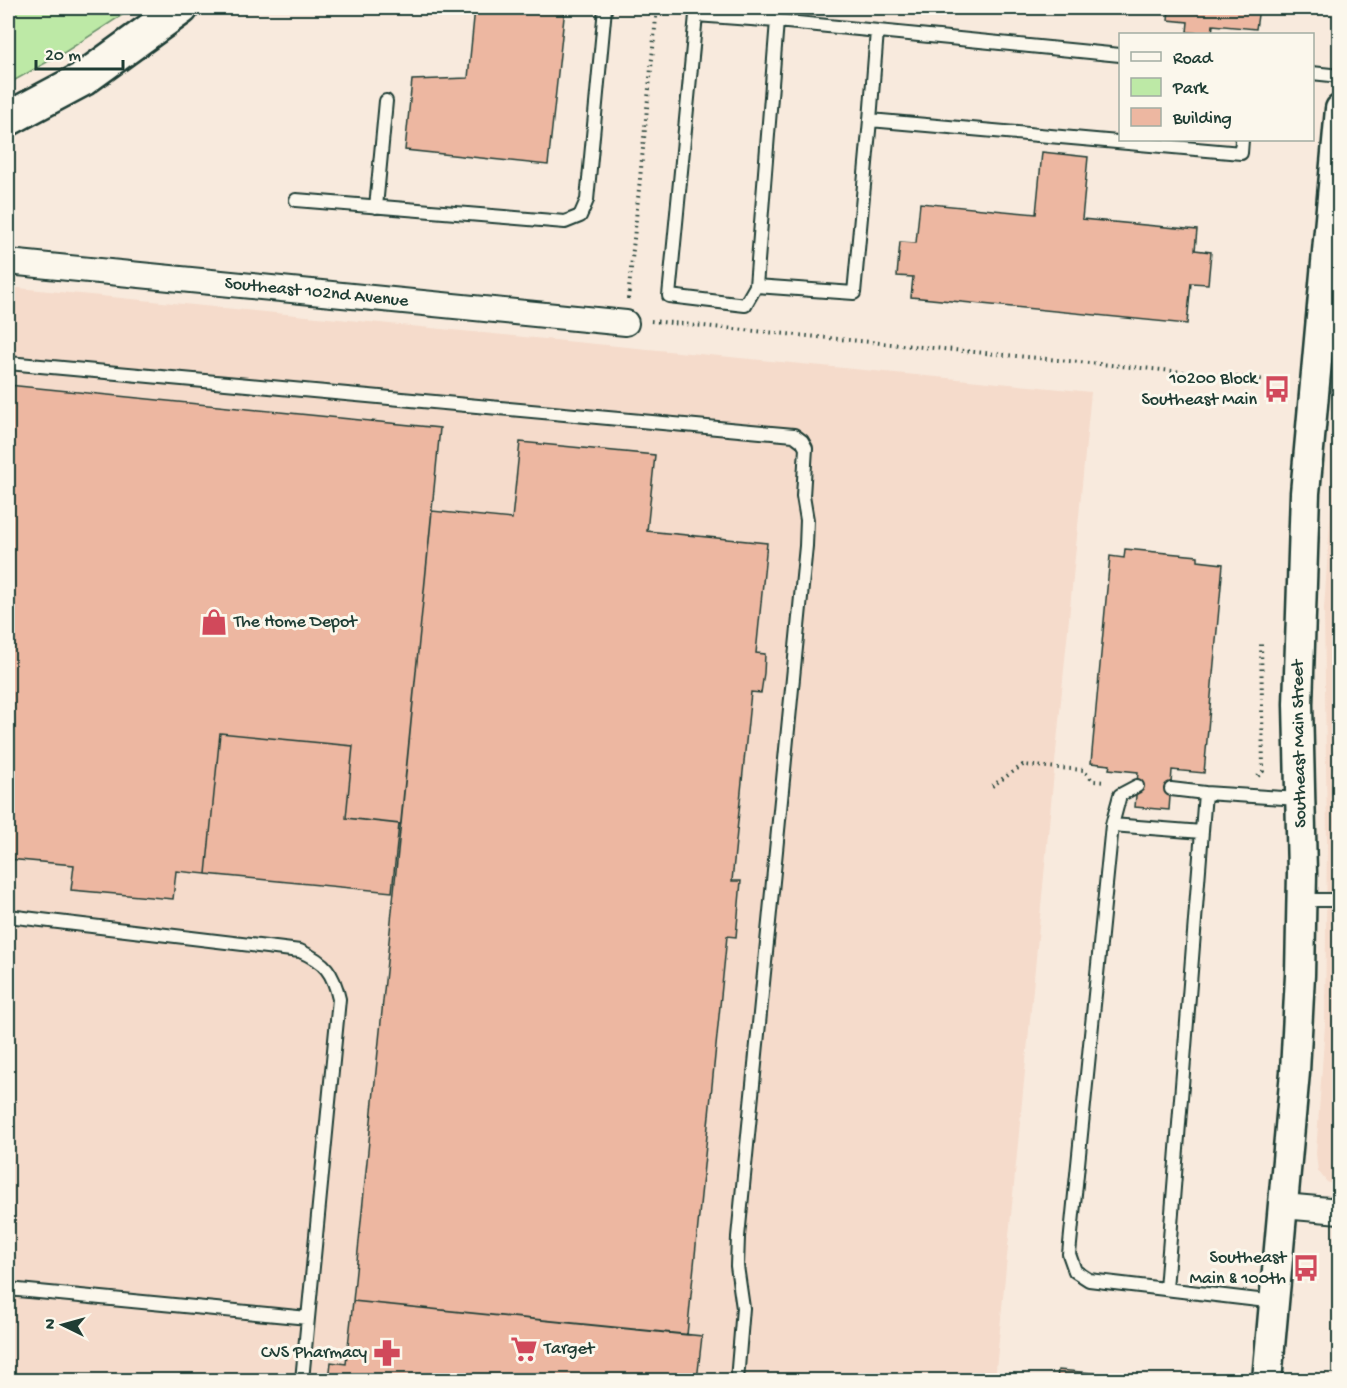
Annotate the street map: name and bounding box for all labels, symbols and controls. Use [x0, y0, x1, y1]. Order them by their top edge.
scale bar [36, 33, 123, 71]
legend [1119, 33, 1314, 141]
text: 20 m [45, 46, 81, 67]
text: Road [1173, 49, 1214, 70]
text: Park [1172, 79, 1209, 100]
text: Building [1172, 109, 1232, 130]
street label: Southeast 102nd Avenue [224, 273, 410, 312]
place label: 10200 Block Southeast Main [1141, 369, 1259, 411]
bus stop icon: 10200 Block Southeast Main [1262, 374, 1292, 404]
shop icon: The Home Depot [199, 607, 229, 637]
place label: The Home Depot [233, 612, 358, 633]
street label: Southeast Main Street [1288, 658, 1312, 828]
place label: Southeast Main & 100th [1190, 1248, 1288, 1290]
bus stop icon: Southeast Main & 100th [1291, 1253, 1321, 1283]
north arrow [33, 1295, 93, 1355]
text: N [42, 1317, 62, 1330]
supermarket icon: Target [509, 1334, 539, 1364]
pharmacy icon: CVS Pharmacy [372, 1338, 402, 1368]
place label: Target [543, 1339, 596, 1360]
place label: CVS Pharmacy [261, 1343, 367, 1364]

